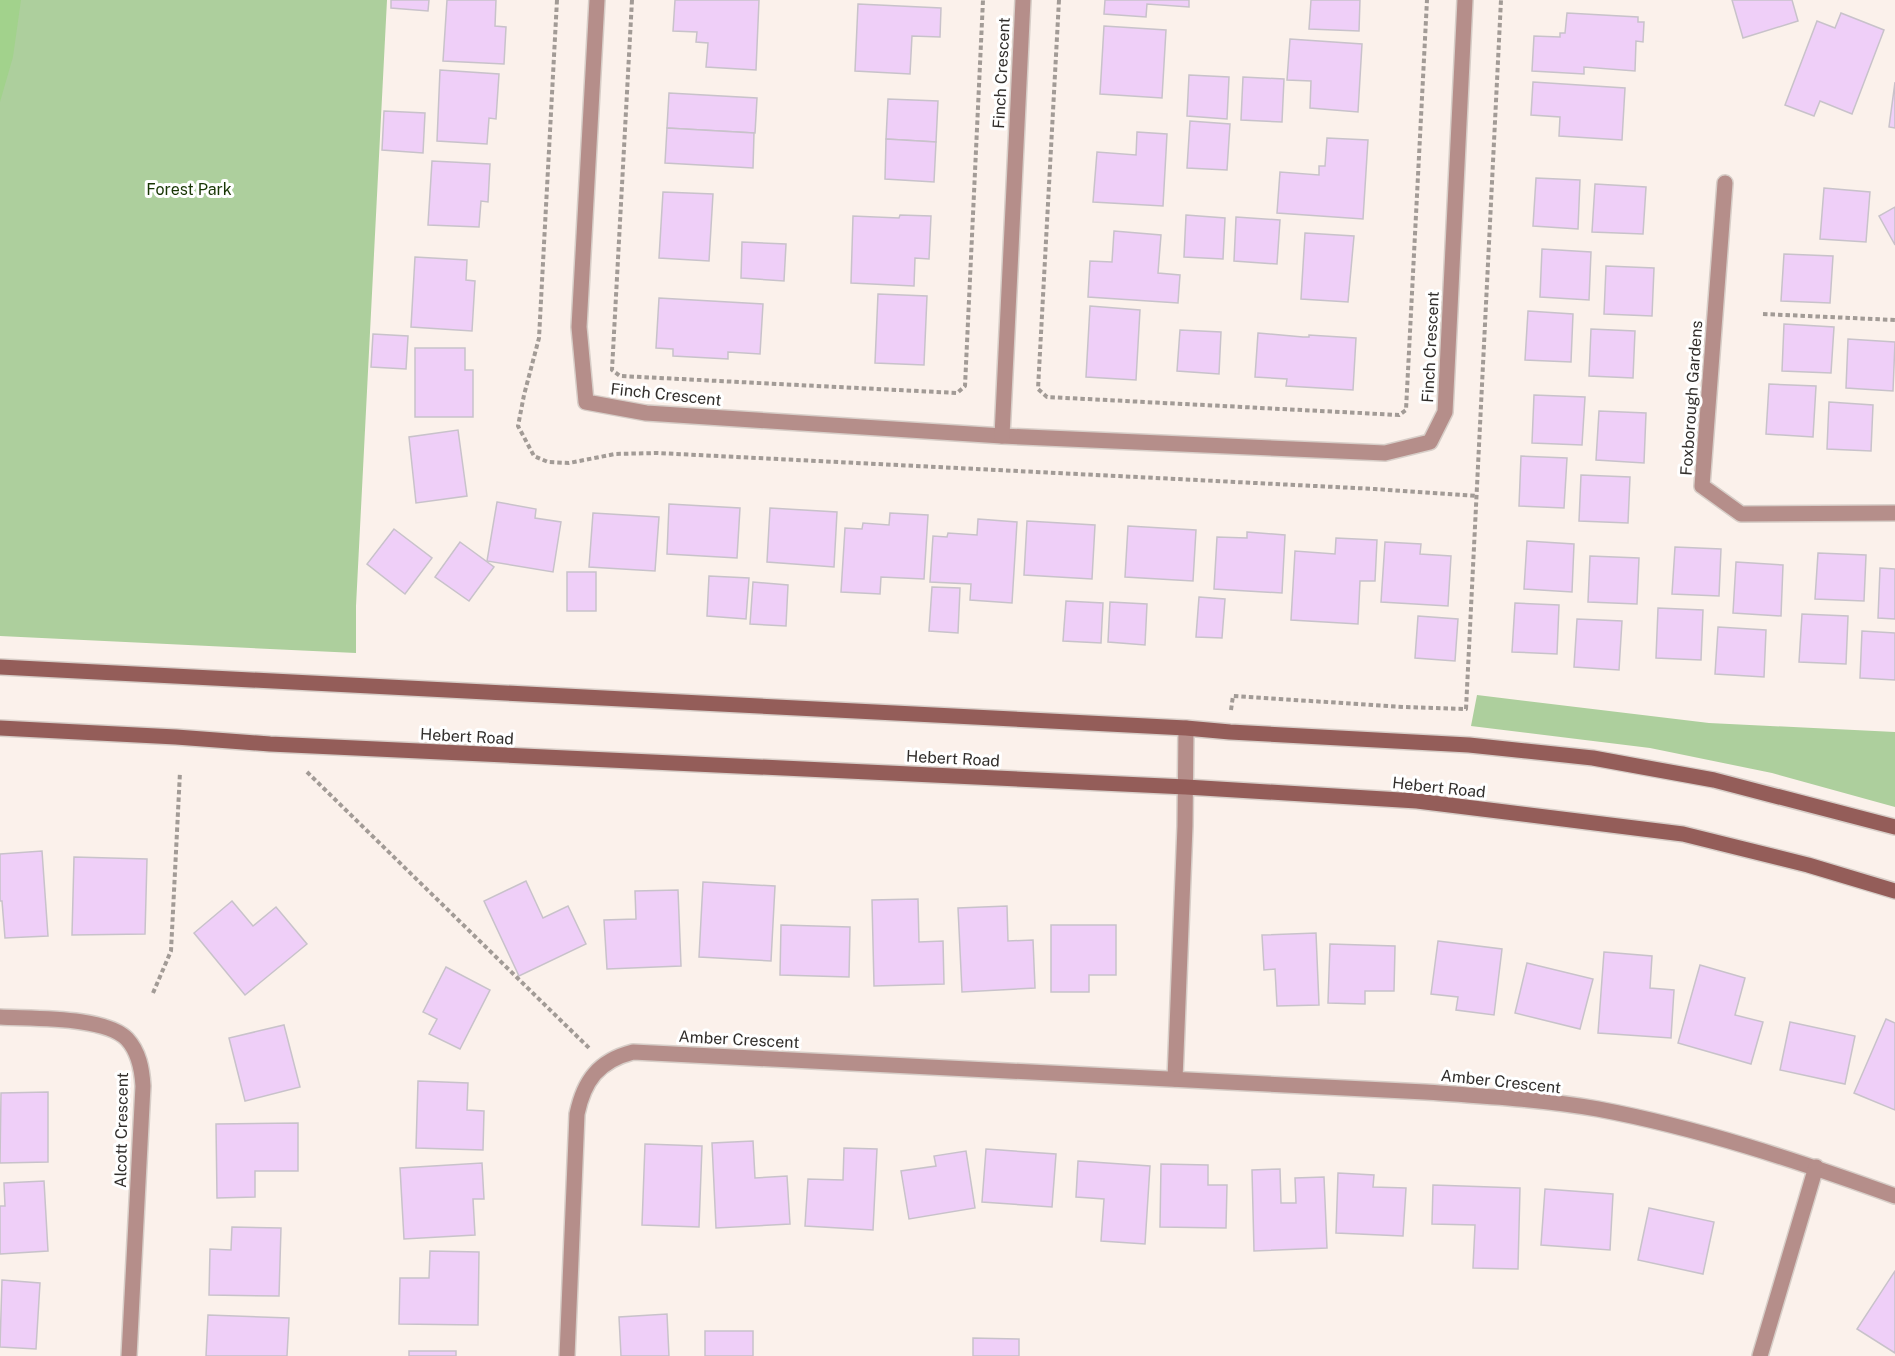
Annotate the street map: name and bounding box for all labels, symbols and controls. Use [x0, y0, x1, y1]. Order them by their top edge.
street label: Finch Crescent [989, 17, 1014, 129]
park label: Forest Park [146, 180, 232, 199]
street label: Finch Crescent [1418, 291, 1443, 403]
street label: Foxborough Gardens [1677, 320, 1706, 476]
street label: Finch Crescent [609, 379, 722, 410]
street label: Hebert Road [420, 725, 514, 748]
street label: Hebert Road [906, 747, 1000, 770]
street label: Hebert Road [1391, 773, 1487, 802]
street label: Amber Crescent [678, 1027, 800, 1052]
street label: Amber Crescent [1440, 1066, 1562, 1097]
street label: Alcott Crescent [111, 1072, 132, 1188]

